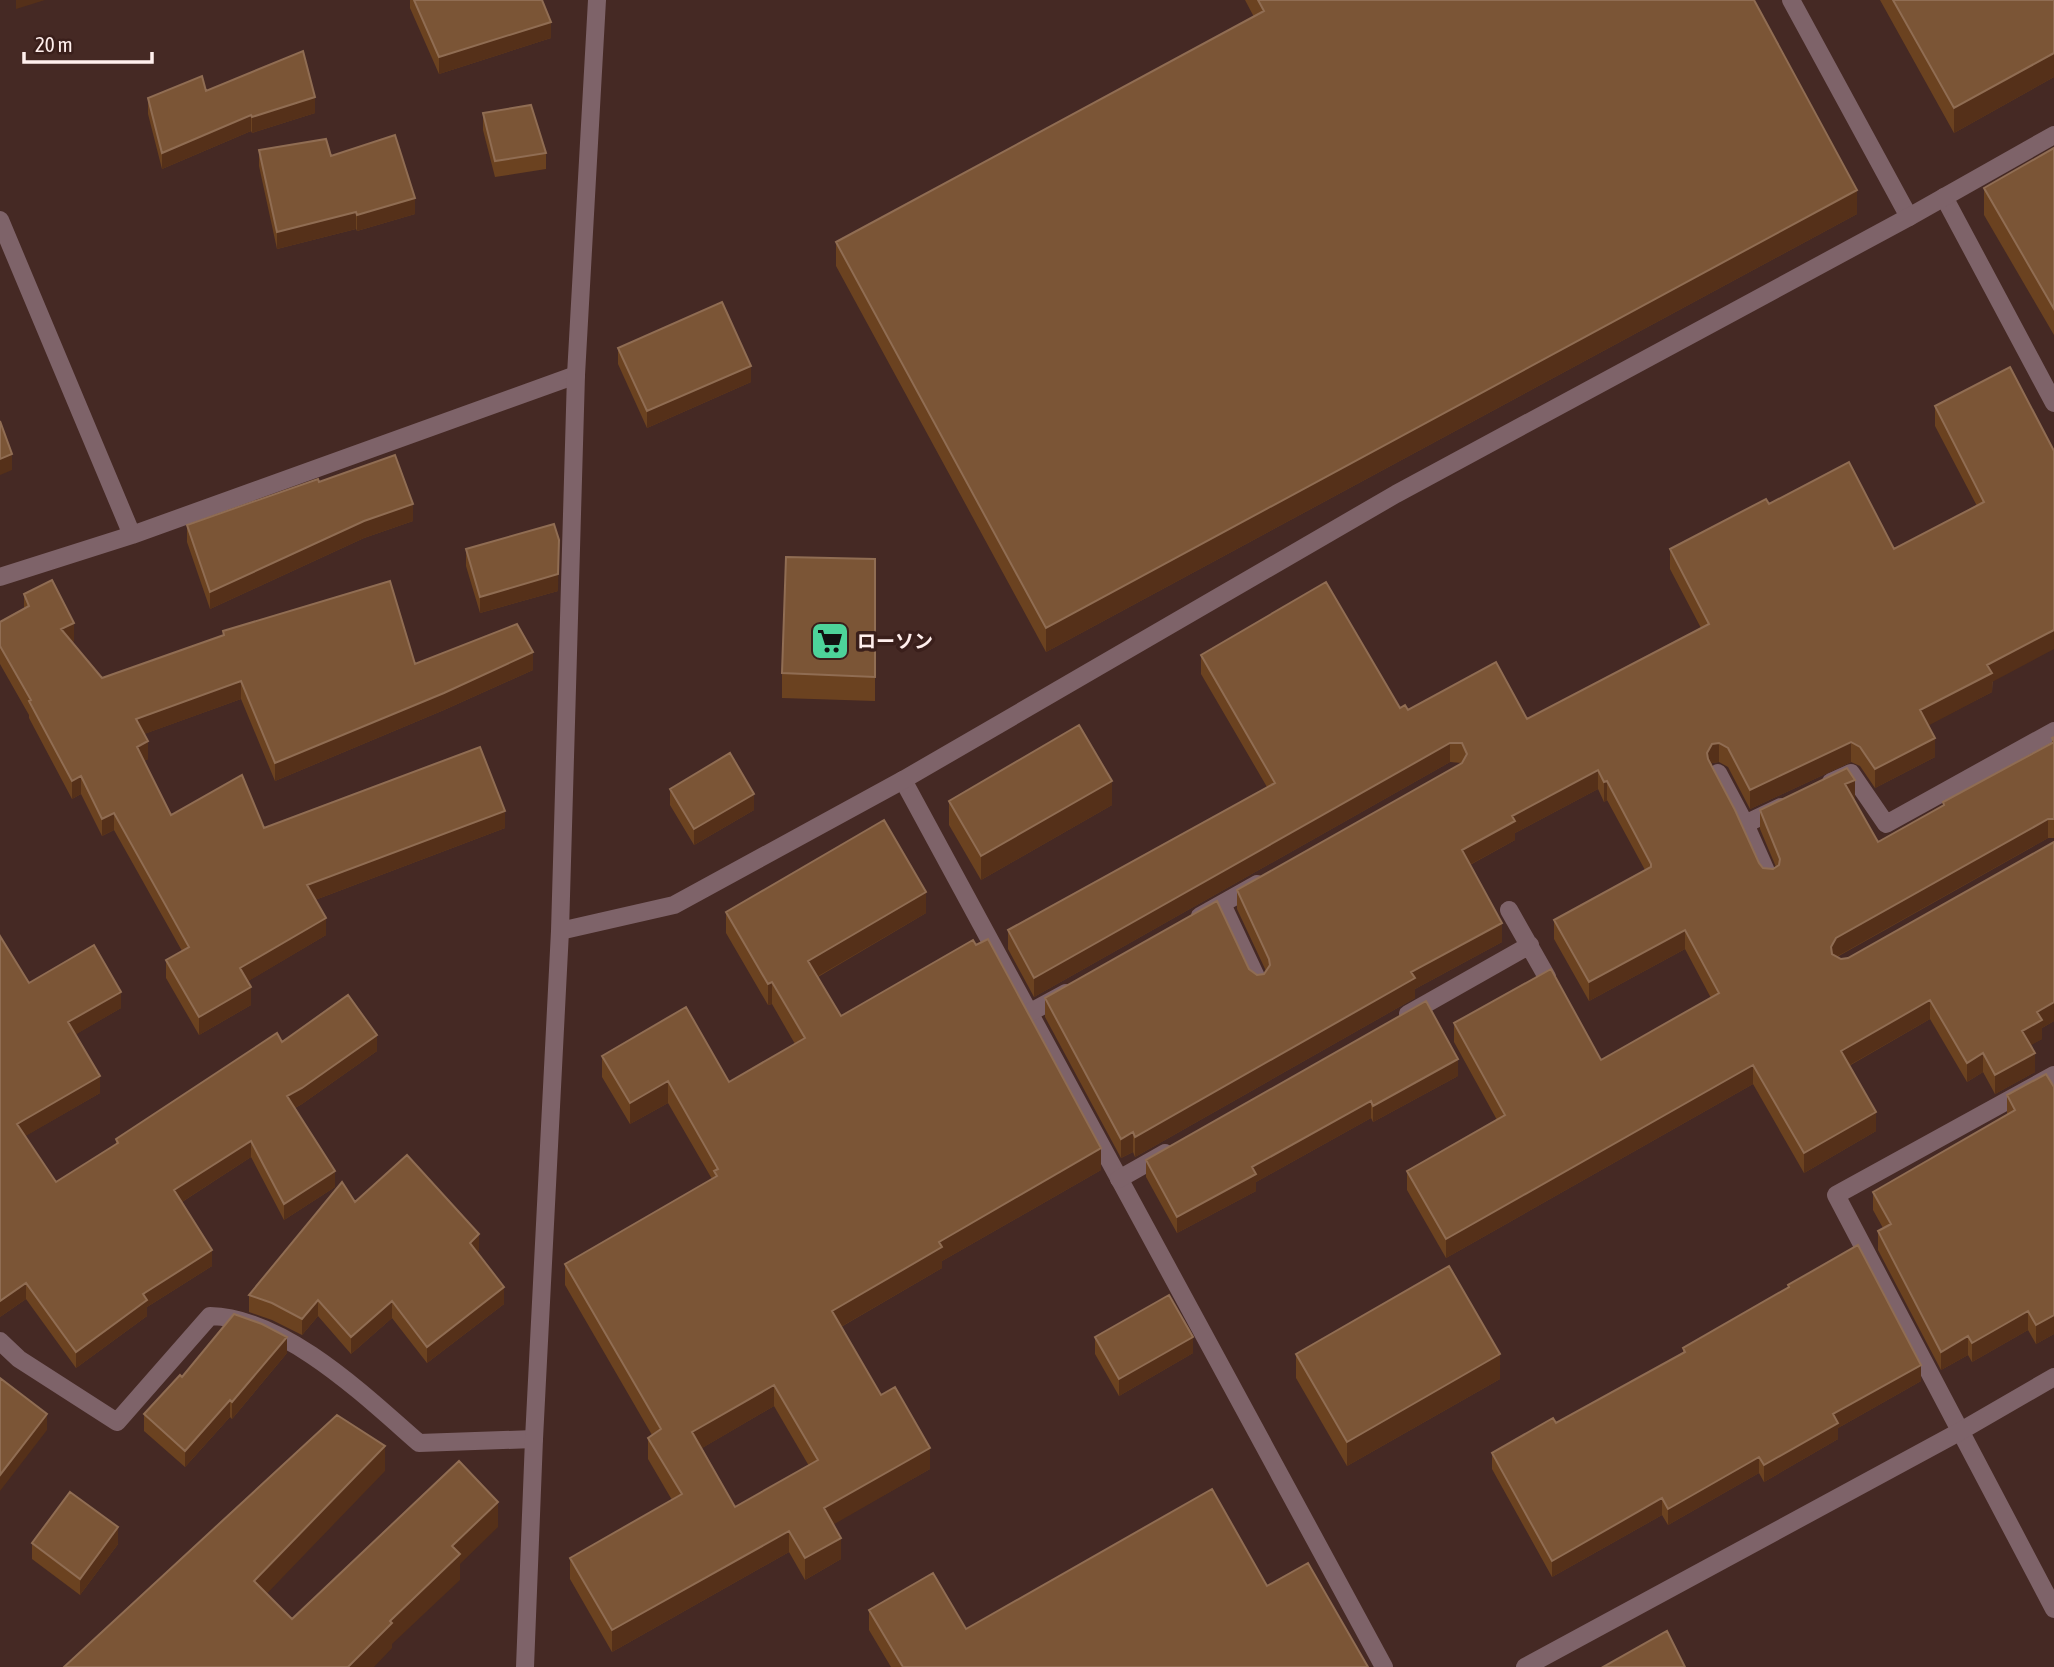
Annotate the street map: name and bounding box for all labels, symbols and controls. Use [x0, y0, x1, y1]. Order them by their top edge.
scale bar [24, 21, 152, 65]
text: 20 m [35, 32, 73, 56]
supermarket icon: ローソン [809, 620, 851, 662]
place label: ローソン [857, 630, 933, 652]

